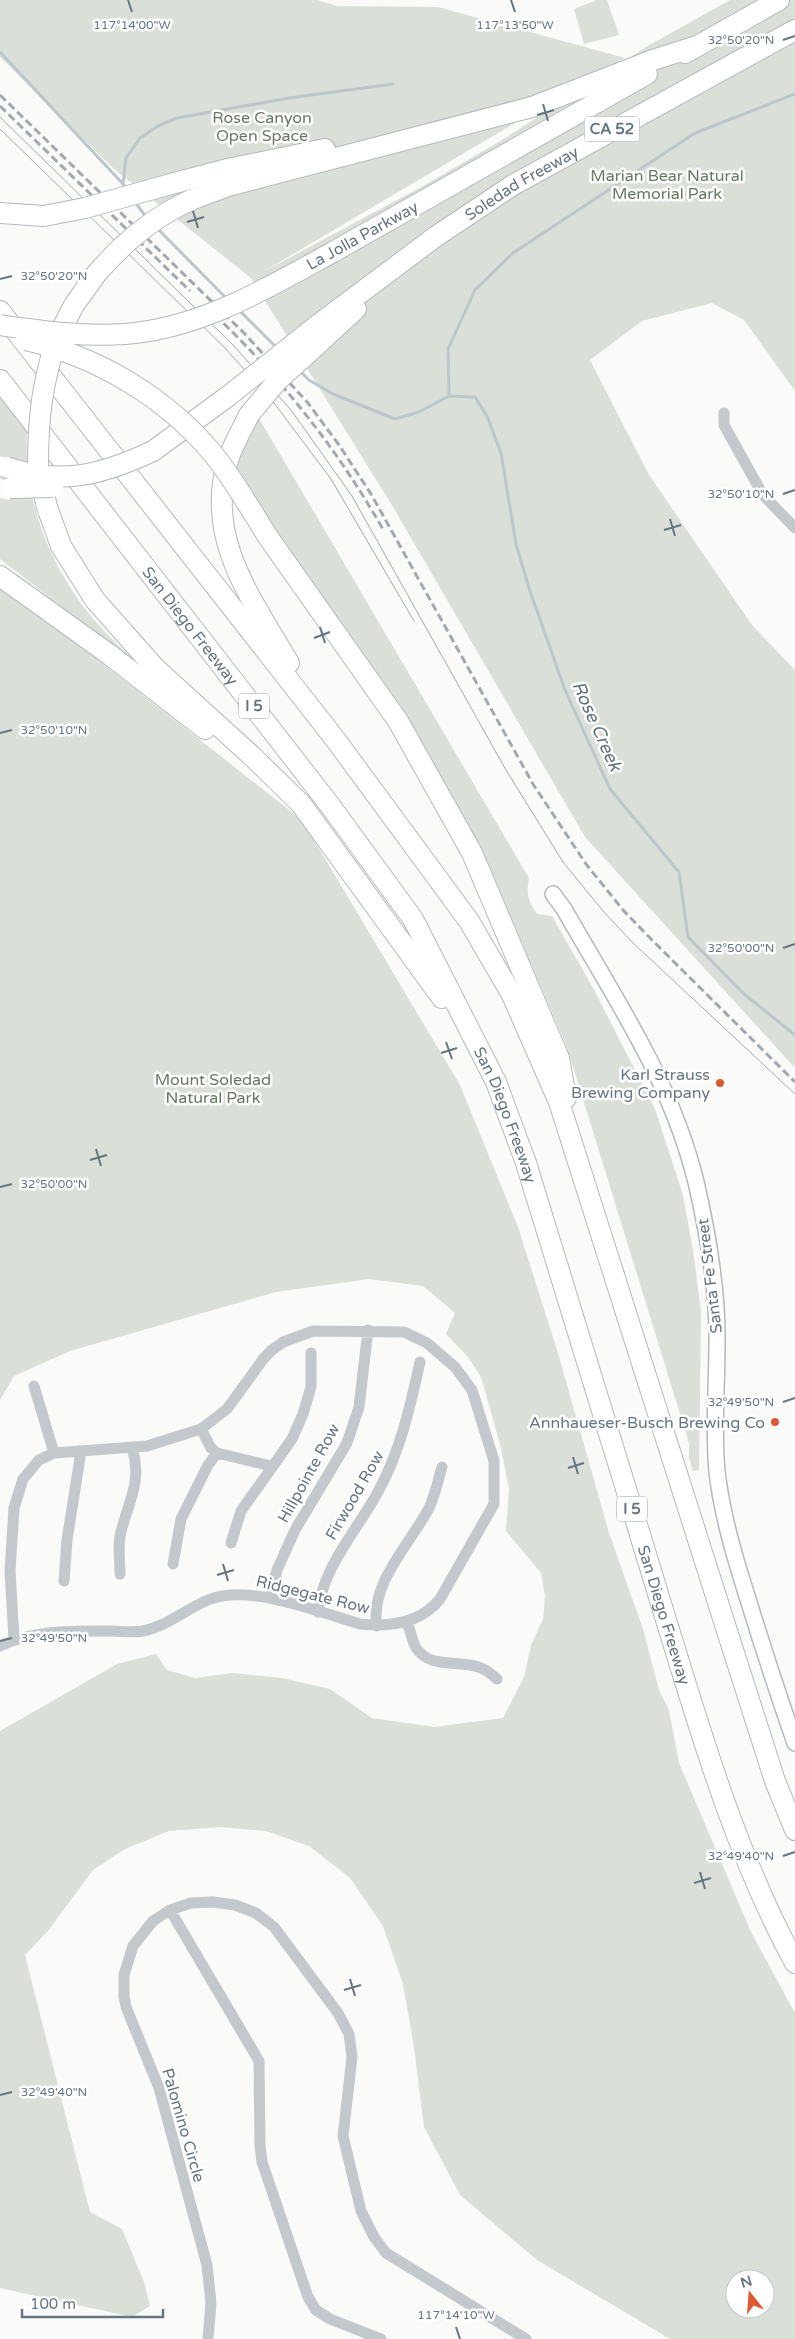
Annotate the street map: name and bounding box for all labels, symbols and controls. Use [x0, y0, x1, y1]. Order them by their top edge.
text: 117°14'00"W [93, 18, 171, 32]
text: 117°13'50"W [476, 18, 554, 32]
text: 32°50'20"N [708, 33, 775, 47]
park label: Rose Canyon Open Space [212, 108, 312, 146]
road number: CA 52 [584, 116, 640, 142]
street label: Soledad Freeway [461, 142, 583, 225]
park label: Marian Bear Natural Memorial Park [590, 166, 744, 204]
street label: La Jolla Parkway [303, 197, 422, 275]
text: 32°50'20"N [21, 269, 88, 283]
text: 32°50'10"N [708, 487, 775, 501]
street label: San Diego Freeway [138, 563, 242, 690]
water label: Rose Creek [567, 677, 627, 776]
road number: I 5 [239, 694, 269, 718]
text: 32°50'10"N [21, 723, 88, 737]
text: 32°50'00"N [708, 941, 775, 955]
street label: San Diego Freeway [469, 1044, 541, 1186]
place label: Karl Strauss Brewing Company [571, 1065, 710, 1103]
park label: Mount Soledad Natural Park [155, 1070, 271, 1108]
marker: Karl Strauss Brewing Company [714, 1077, 726, 1089]
text: 32°50'00"N [21, 1177, 88, 1191]
street label: Santa Fe Street [693, 1217, 727, 1335]
text: 32°49'50"N [708, 1395, 774, 1409]
place label: Annhaueser-Busch Brewing Co [529, 1413, 765, 1433]
marker: Annhaueser-Busch Brewing Co [769, 1416, 781, 1428]
street label: Hillpointe Row [273, 1420, 344, 1526]
street label: Firwood Row [321, 1447, 389, 1544]
road number: I 5 [617, 1496, 647, 1522]
street label: San Diego Freeway [633, 1543, 694, 1688]
street label: Ridgegate Row [254, 1571, 372, 1619]
text: 32°49'50"N [21, 1631, 87, 1645]
text: 32°49'40"N [708, 1849, 774, 1863]
street label: Palomino Circle [157, 2066, 209, 2185]
text: 32°49'40"N [21, 2085, 87, 2099]
north arrow [725, 2269, 775, 2319]
text: N [738, 2272, 754, 2292]
scale bar [22, 2286, 164, 2318]
text: 100 m [30, 2295, 76, 2313]
text: 117°14'10"W [417, 2308, 495, 2322]

